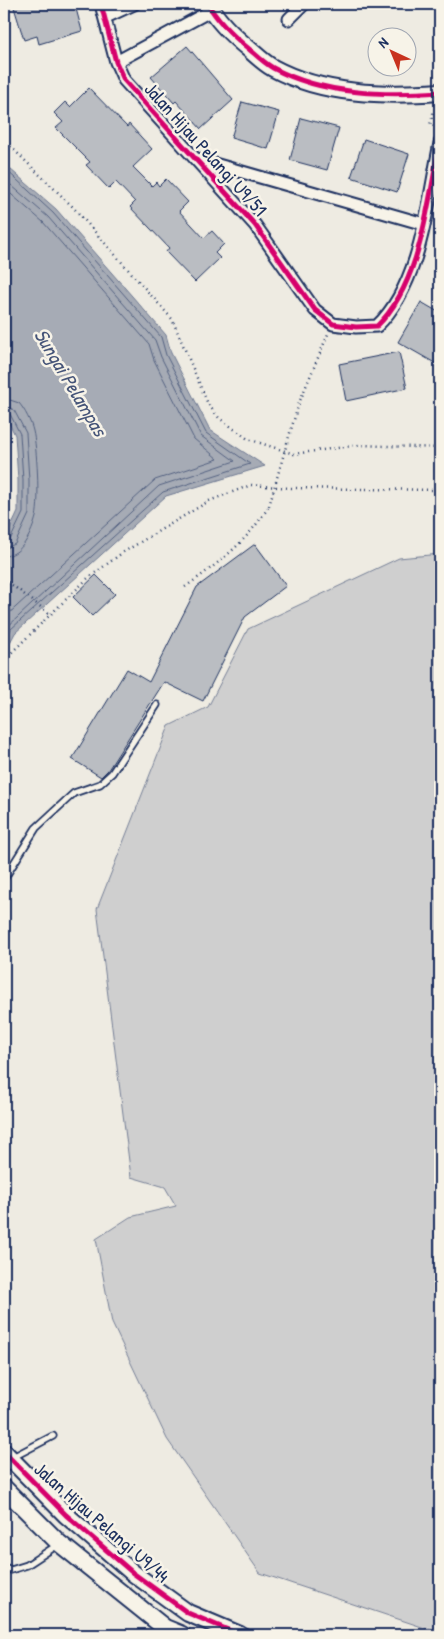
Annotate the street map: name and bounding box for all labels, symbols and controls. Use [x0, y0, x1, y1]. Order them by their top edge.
north arrow [366, 28, 416, 78]
text: N [373, 32, 392, 52]
street label: Jalan Hijau Pelangi U9/51 [139, 76, 273, 222]
water label: Sungai Pelampas [28, 323, 115, 443]
street label: Jalan Hijau Pelangi U9/44 [29, 1456, 175, 1588]

